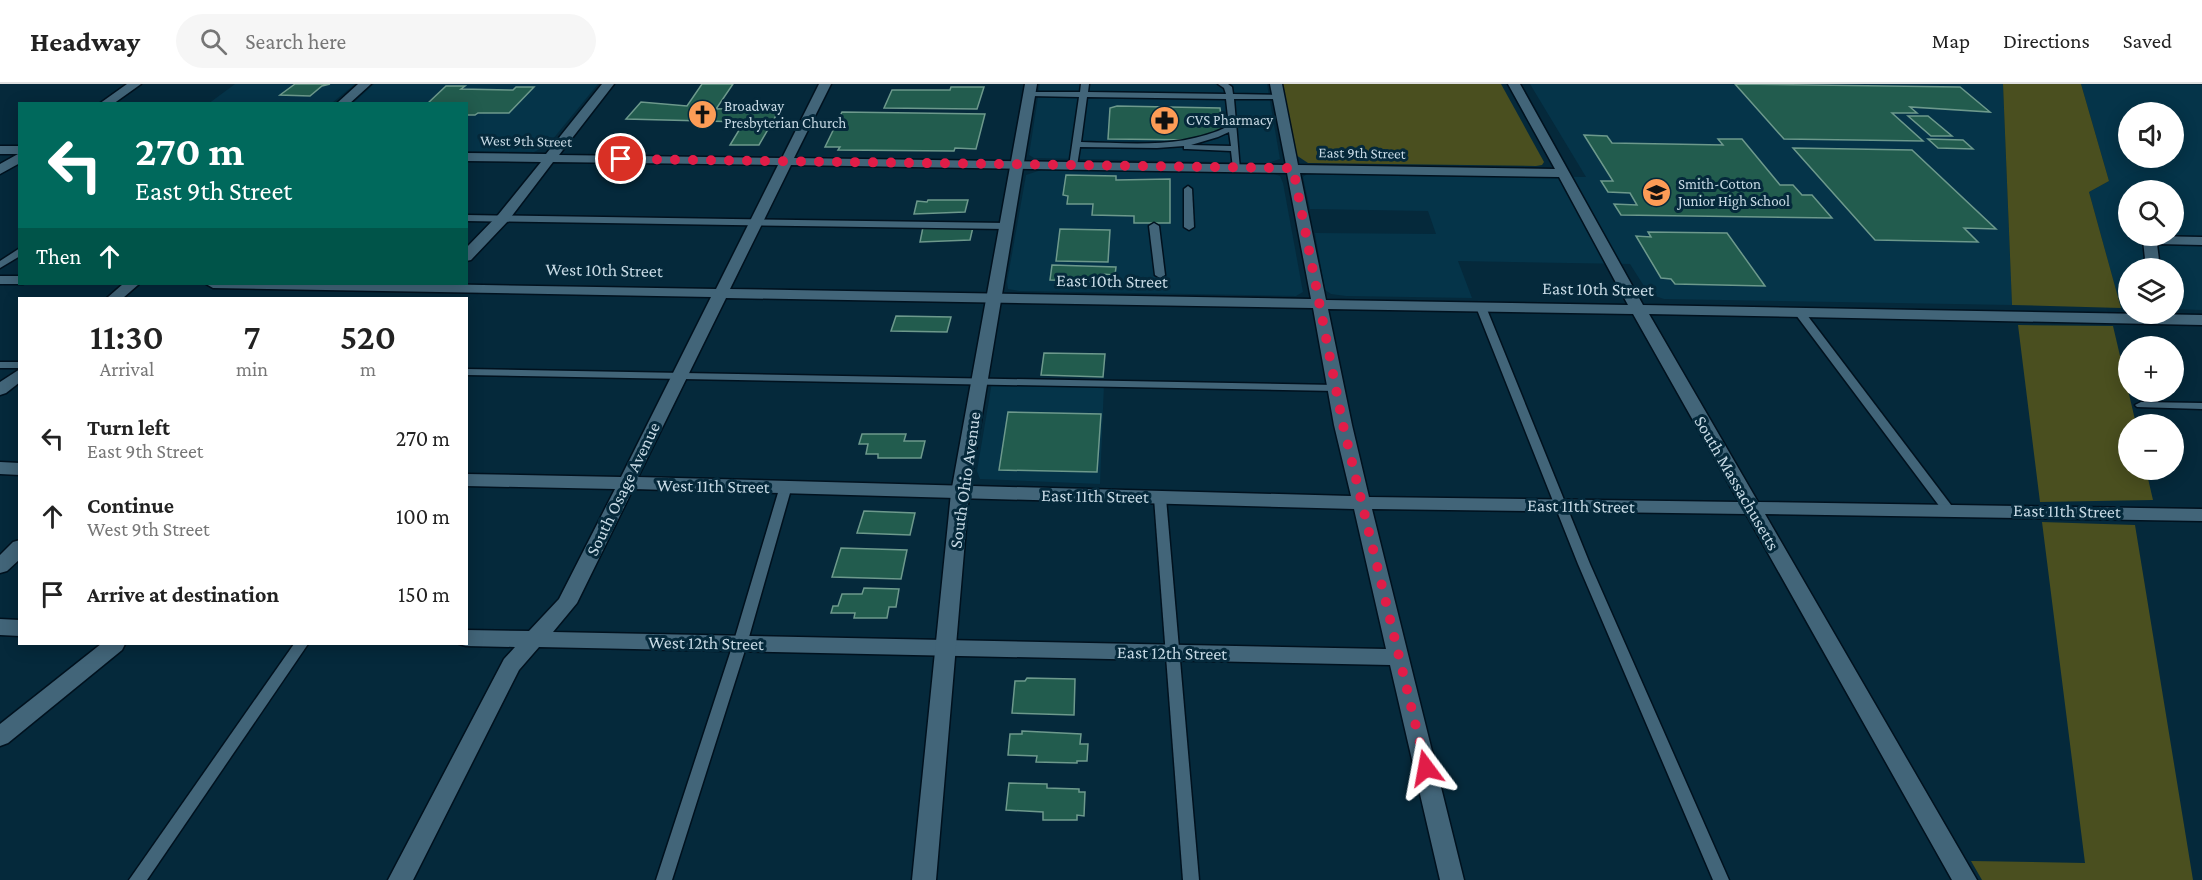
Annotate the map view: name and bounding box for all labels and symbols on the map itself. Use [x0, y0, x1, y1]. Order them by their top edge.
place label: Broadway Presbyterian Church [724, 98, 846, 132]
church icon: Broadway Presbyterian Church [687, 99, 719, 131]
pharmacy icon: CVS Pharmacy [1149, 104, 1181, 136]
place label: CVS Pharmacy [1186, 112, 1273, 129]
street label: West 9th Street [480, 132, 573, 150]
pin [595, 133, 646, 184]
street label: East 9th Street [1318, 144, 1407, 162]
place label: Smith-Cotton Junior High School [1676, 176, 1790, 210]
school or university icon: Smith-Cotton Junior High School [1641, 177, 1673, 209]
street label: West 10th Street [545, 259, 664, 281]
street label: East 10th Street [1056, 270, 1169, 292]
street label: East 10th Street [1542, 278, 1655, 300]
street label: South Ohio Avenue [946, 410, 984, 550]
street label: South Massachusetts [1690, 412, 1784, 554]
street label: South Osage Avenue [582, 419, 664, 559]
street label: West 11th Street [656, 475, 771, 497]
street label: East 11th Street [1041, 485, 1150, 507]
street label: East 11th Street [1527, 495, 1636, 517]
street label: East 11th Street [2013, 500, 2122, 522]
street label: West 12th Street [648, 632, 765, 654]
street label: East 12th Street [1117, 642, 1228, 664]
position arrow [1394, 736, 1458, 800]

